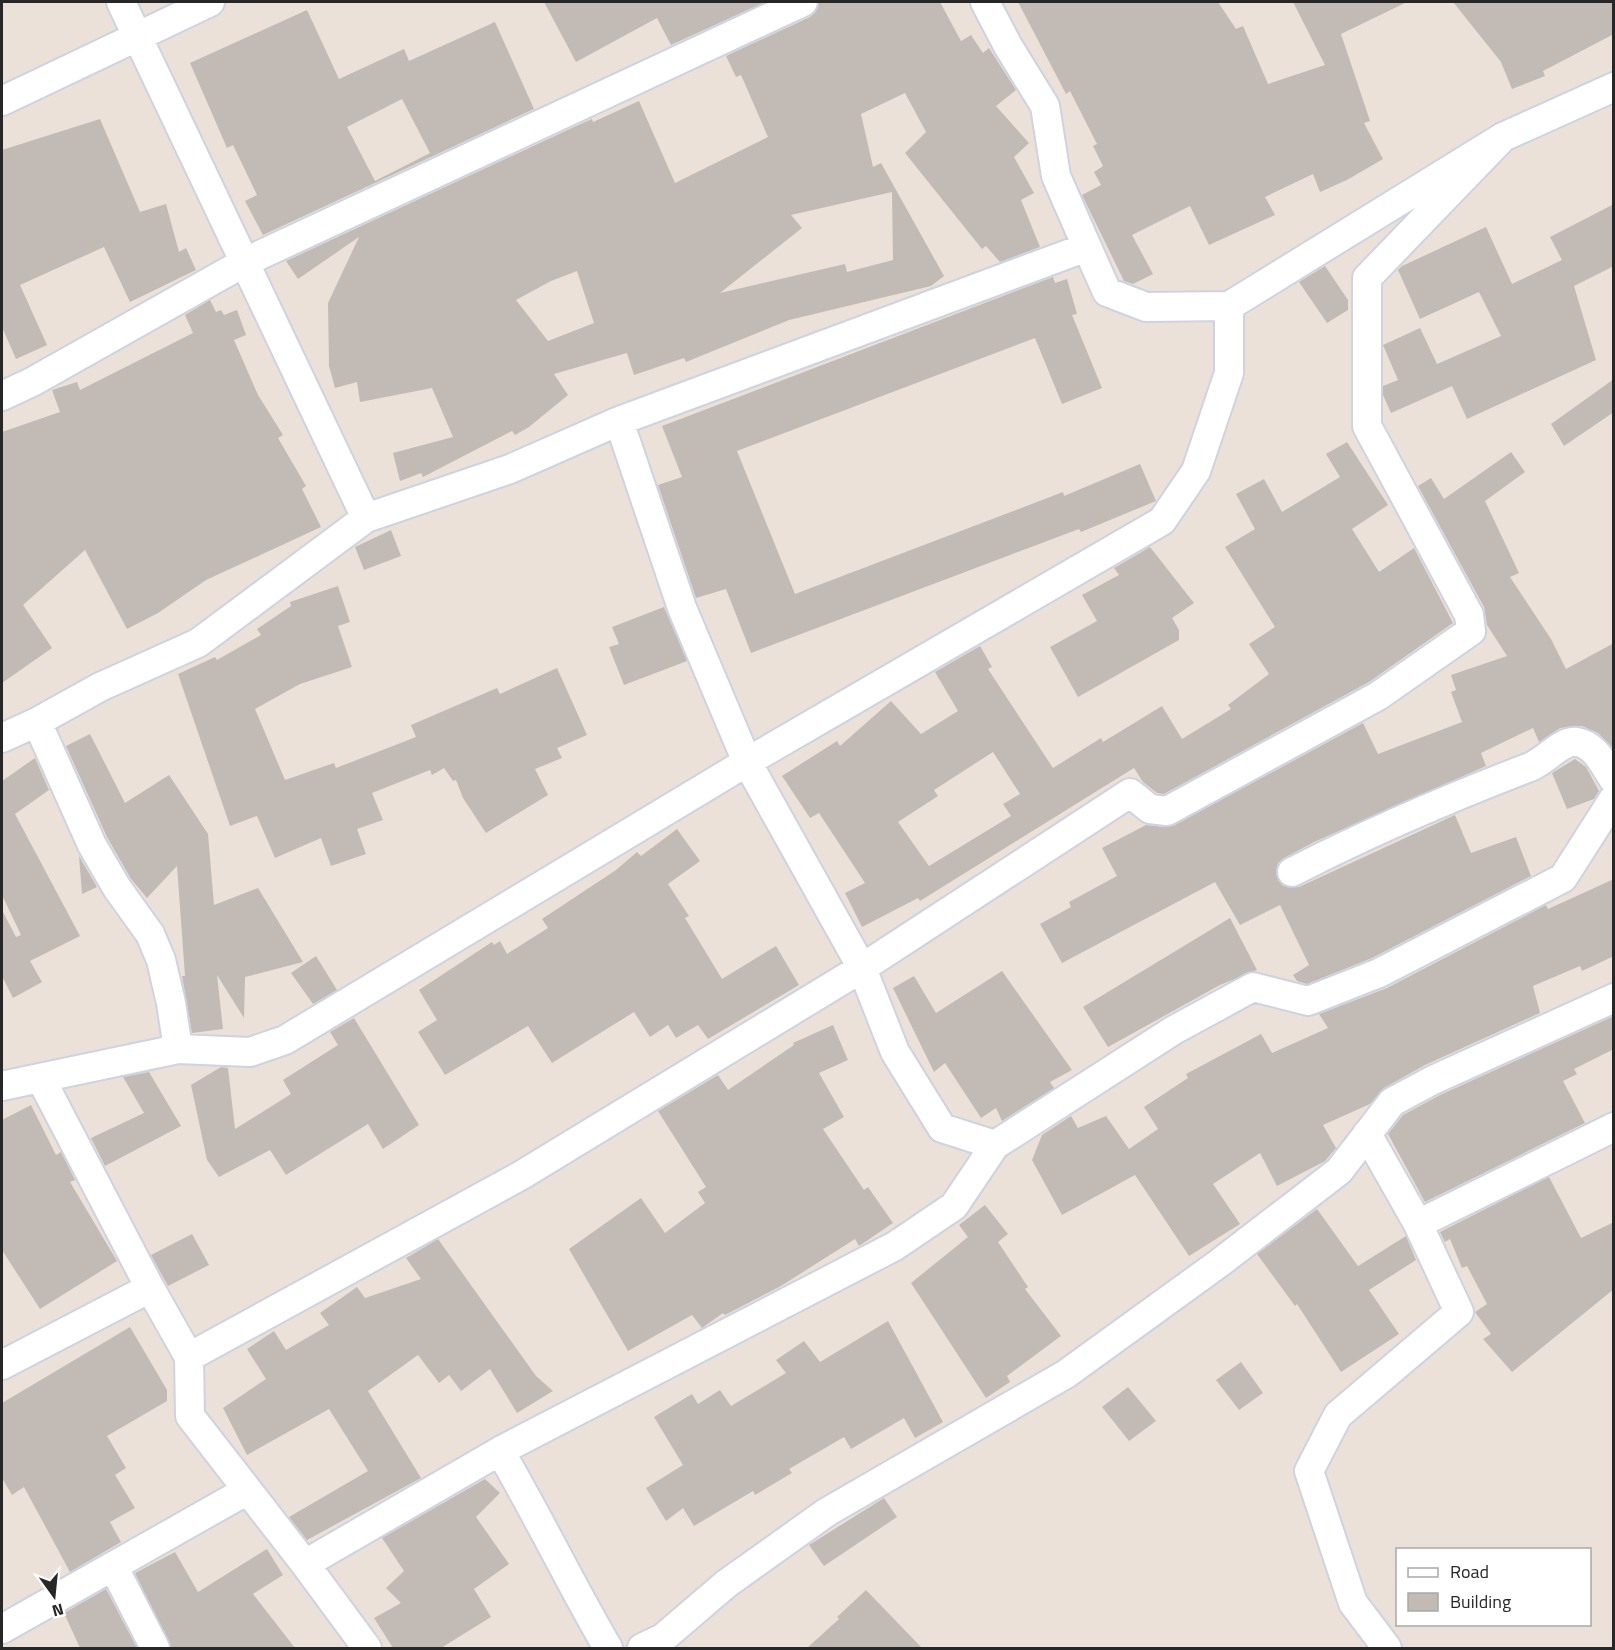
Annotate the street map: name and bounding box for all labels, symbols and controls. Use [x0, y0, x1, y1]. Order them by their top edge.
legend [1396, 1548, 1591, 1626]
text: Road [1450, 1558, 1489, 1585]
north arrow [24, 1566, 84, 1626]
text: Building [1450, 1588, 1511, 1615]
text: N [49, 1597, 66, 1624]

